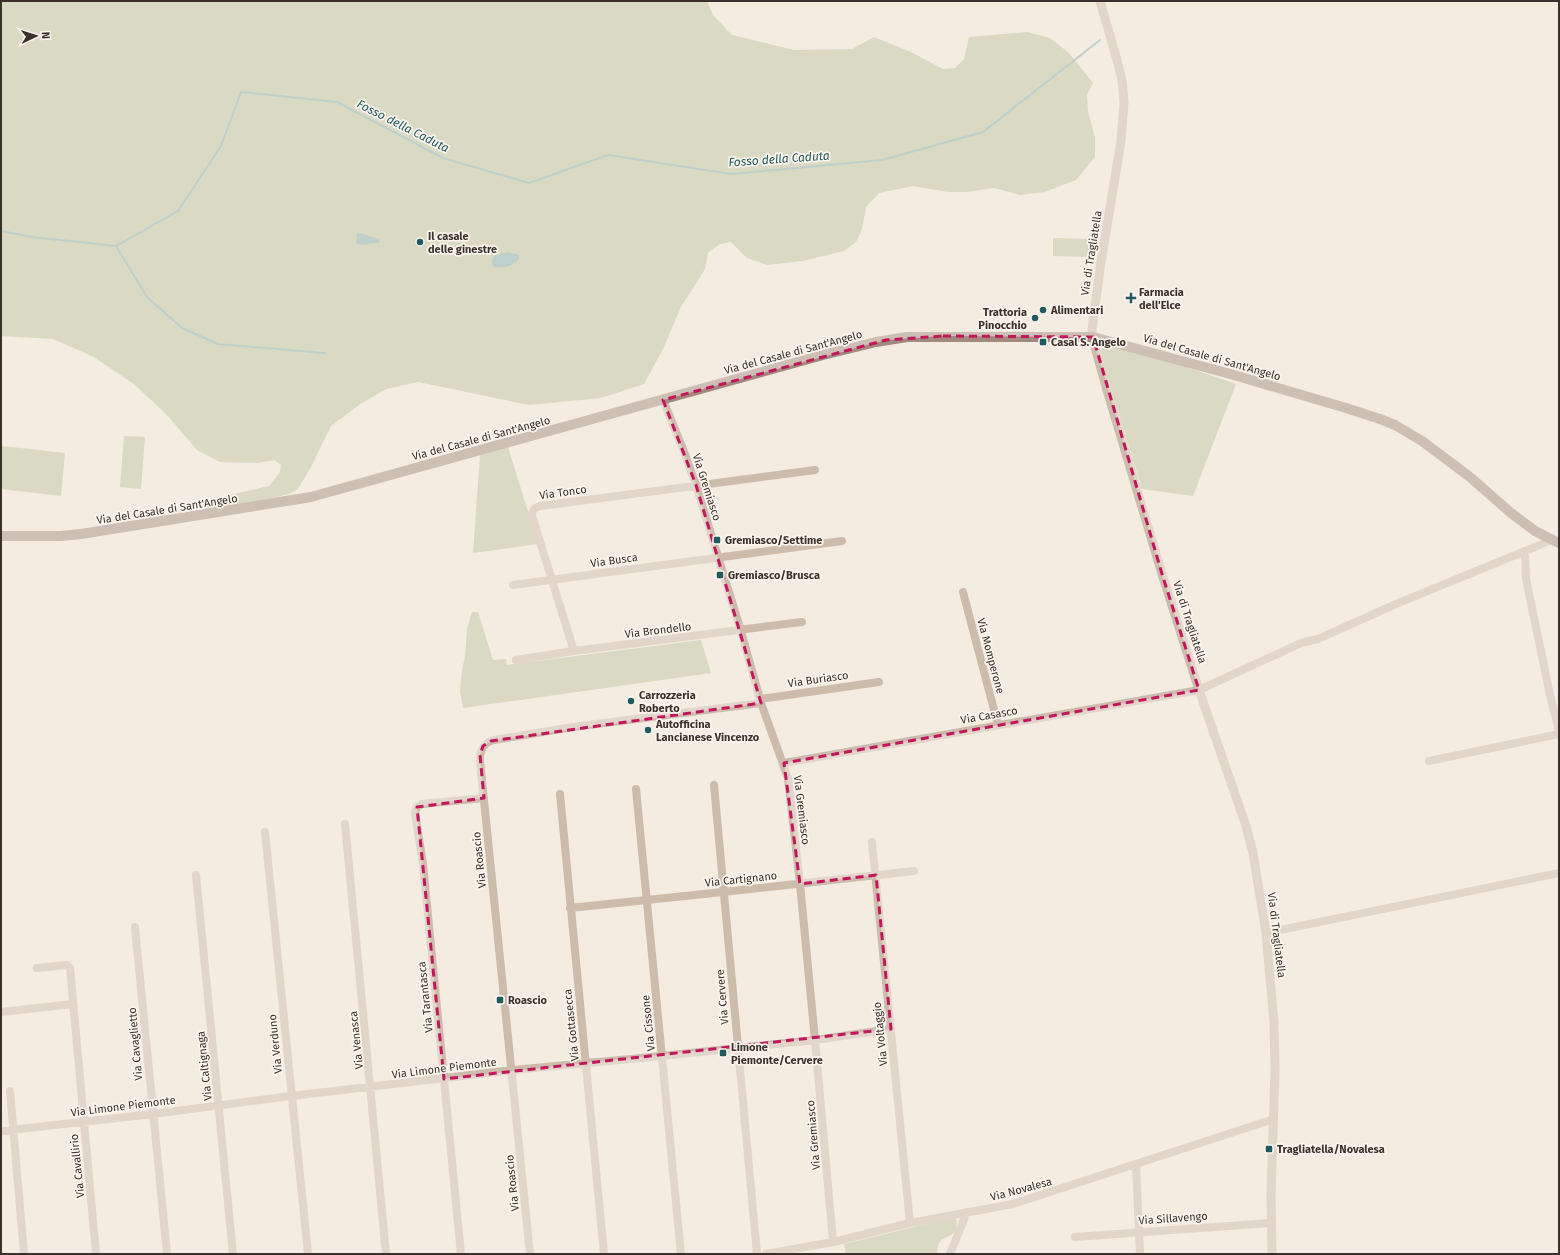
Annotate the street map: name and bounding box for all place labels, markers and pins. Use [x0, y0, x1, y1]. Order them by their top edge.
place label: Il casale delle ginestre [428, 230, 497, 256]
marker: Il casale delle ginestre [415, 237, 425, 247]
place label: Farmacia dell'Elce [1139, 286, 1184, 312]
marker: Farmacia dell'Elce [1126, 293, 1136, 303]
place label: Alimentari [1050, 304, 1103, 317]
marker: Alimentari [1038, 305, 1048, 315]
place label: Trattoria Pinocchio [978, 306, 1028, 332]
marker: Trattoria Pinocchio [1030, 313, 1040, 323]
place label: Casal S. Angelo [1051, 336, 1127, 349]
marker: Casal S. Angelo [1038, 337, 1048, 347]
place label: Gremiasco/Settime [725, 534, 822, 547]
marker: Gremiasco/Settime [712, 535, 722, 545]
place label: Gremiasco/Brusca [728, 569, 820, 582]
marker: Gremiasco/Brusca [715, 570, 725, 580]
place label: Carrozzeria Roberto [639, 689, 696, 715]
marker: Carrozzeria Roberto [626, 696, 636, 706]
place label: Autofficina Lancianese Vincenzo [655, 718, 760, 744]
marker: Autofficina Lancianese Vincenzo [643, 725, 653, 735]
place label: Roascio [508, 994, 548, 1007]
marker: Roascio [495, 995, 505, 1005]
place label: Limone Piemonte/Cervere [731, 1041, 823, 1067]
marker: Limone Piemonte/Cervere [718, 1048, 728, 1058]
place label: Tragliatella/Novalesa [1277, 1143, 1385, 1156]
marker: Tragliatella/Novalesa [1264, 1144, 1274, 1154]

